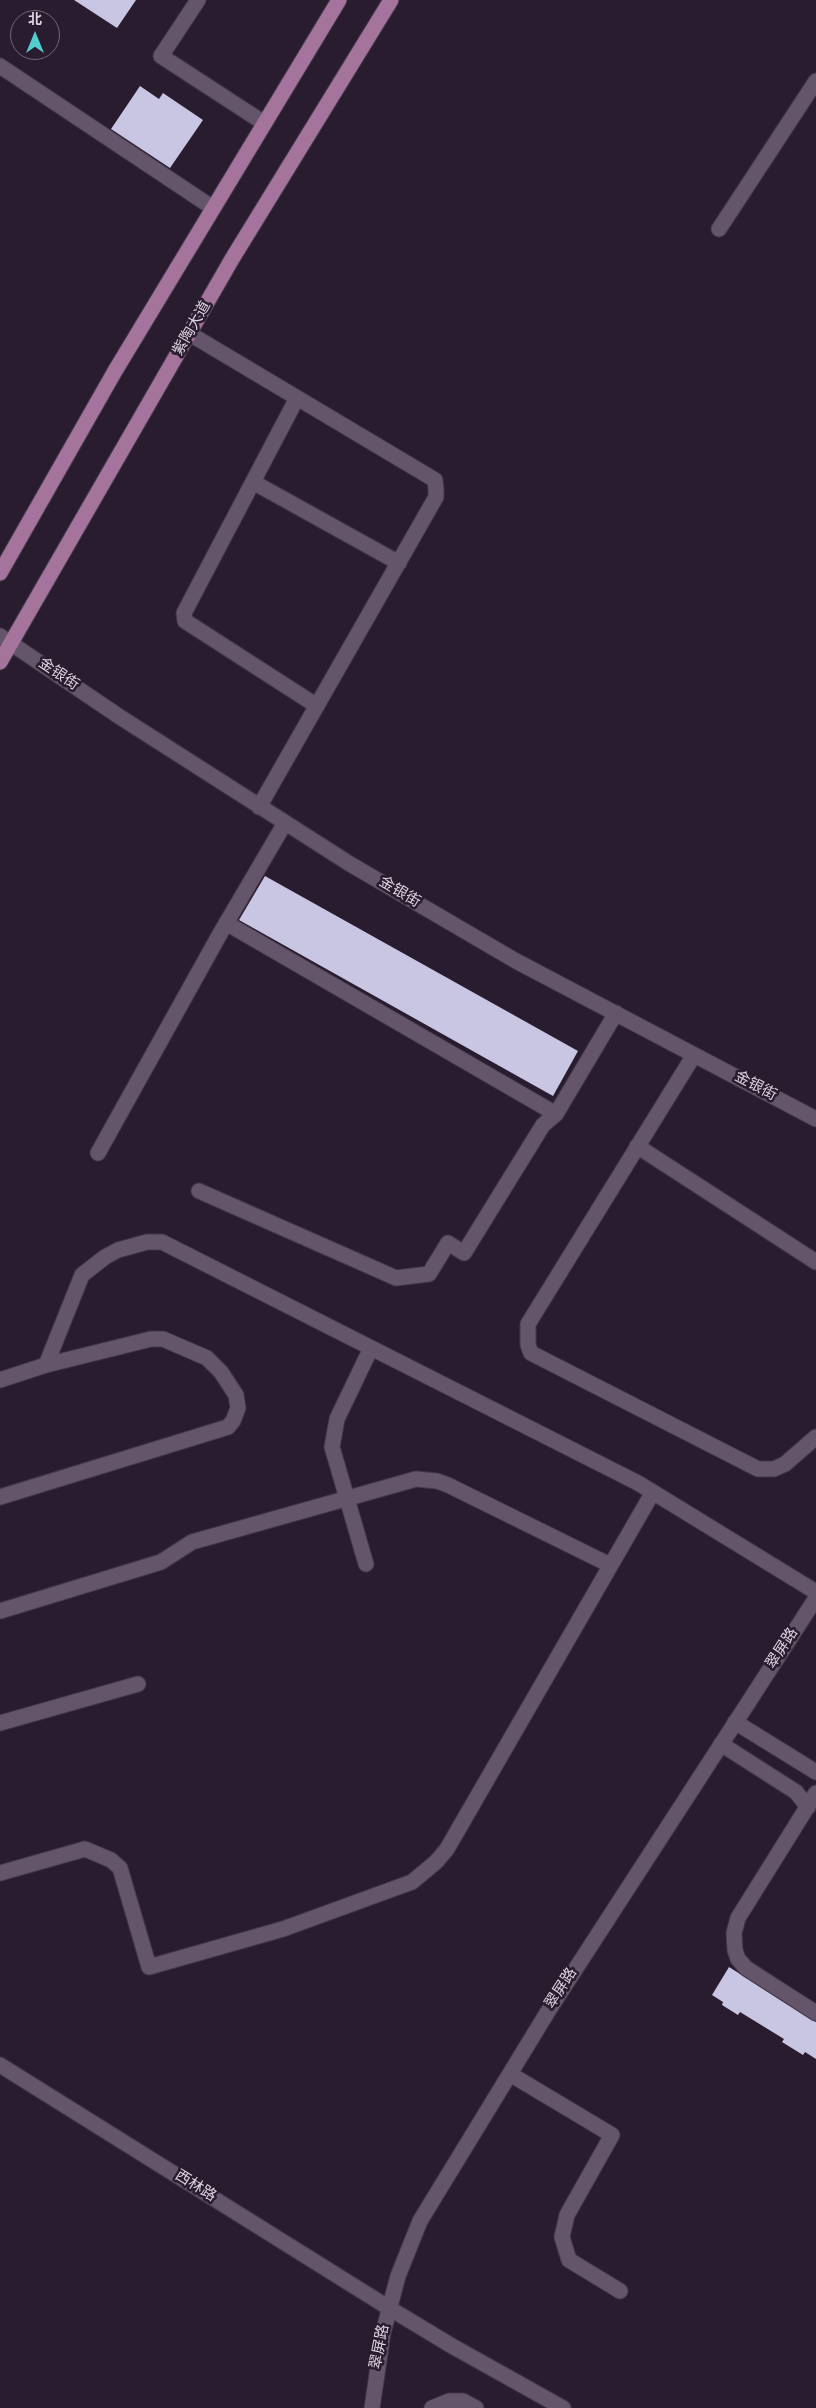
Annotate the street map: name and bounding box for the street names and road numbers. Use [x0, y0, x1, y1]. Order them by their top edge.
street label: 紫陶大道 [170, 299, 216, 359]
street label: 金银街 [34, 655, 82, 695]
street label: 金银街 [375, 874, 423, 912]
street label: 金银街 [731, 1068, 779, 1106]
street label: 翠屏路 [763, 1625, 803, 1673]
street label: 翠屏路 [542, 1965, 582, 2013]
street label: 西林路 [171, 2167, 219, 2207]
street label: 翠屏路 [368, 2323, 394, 2371]

